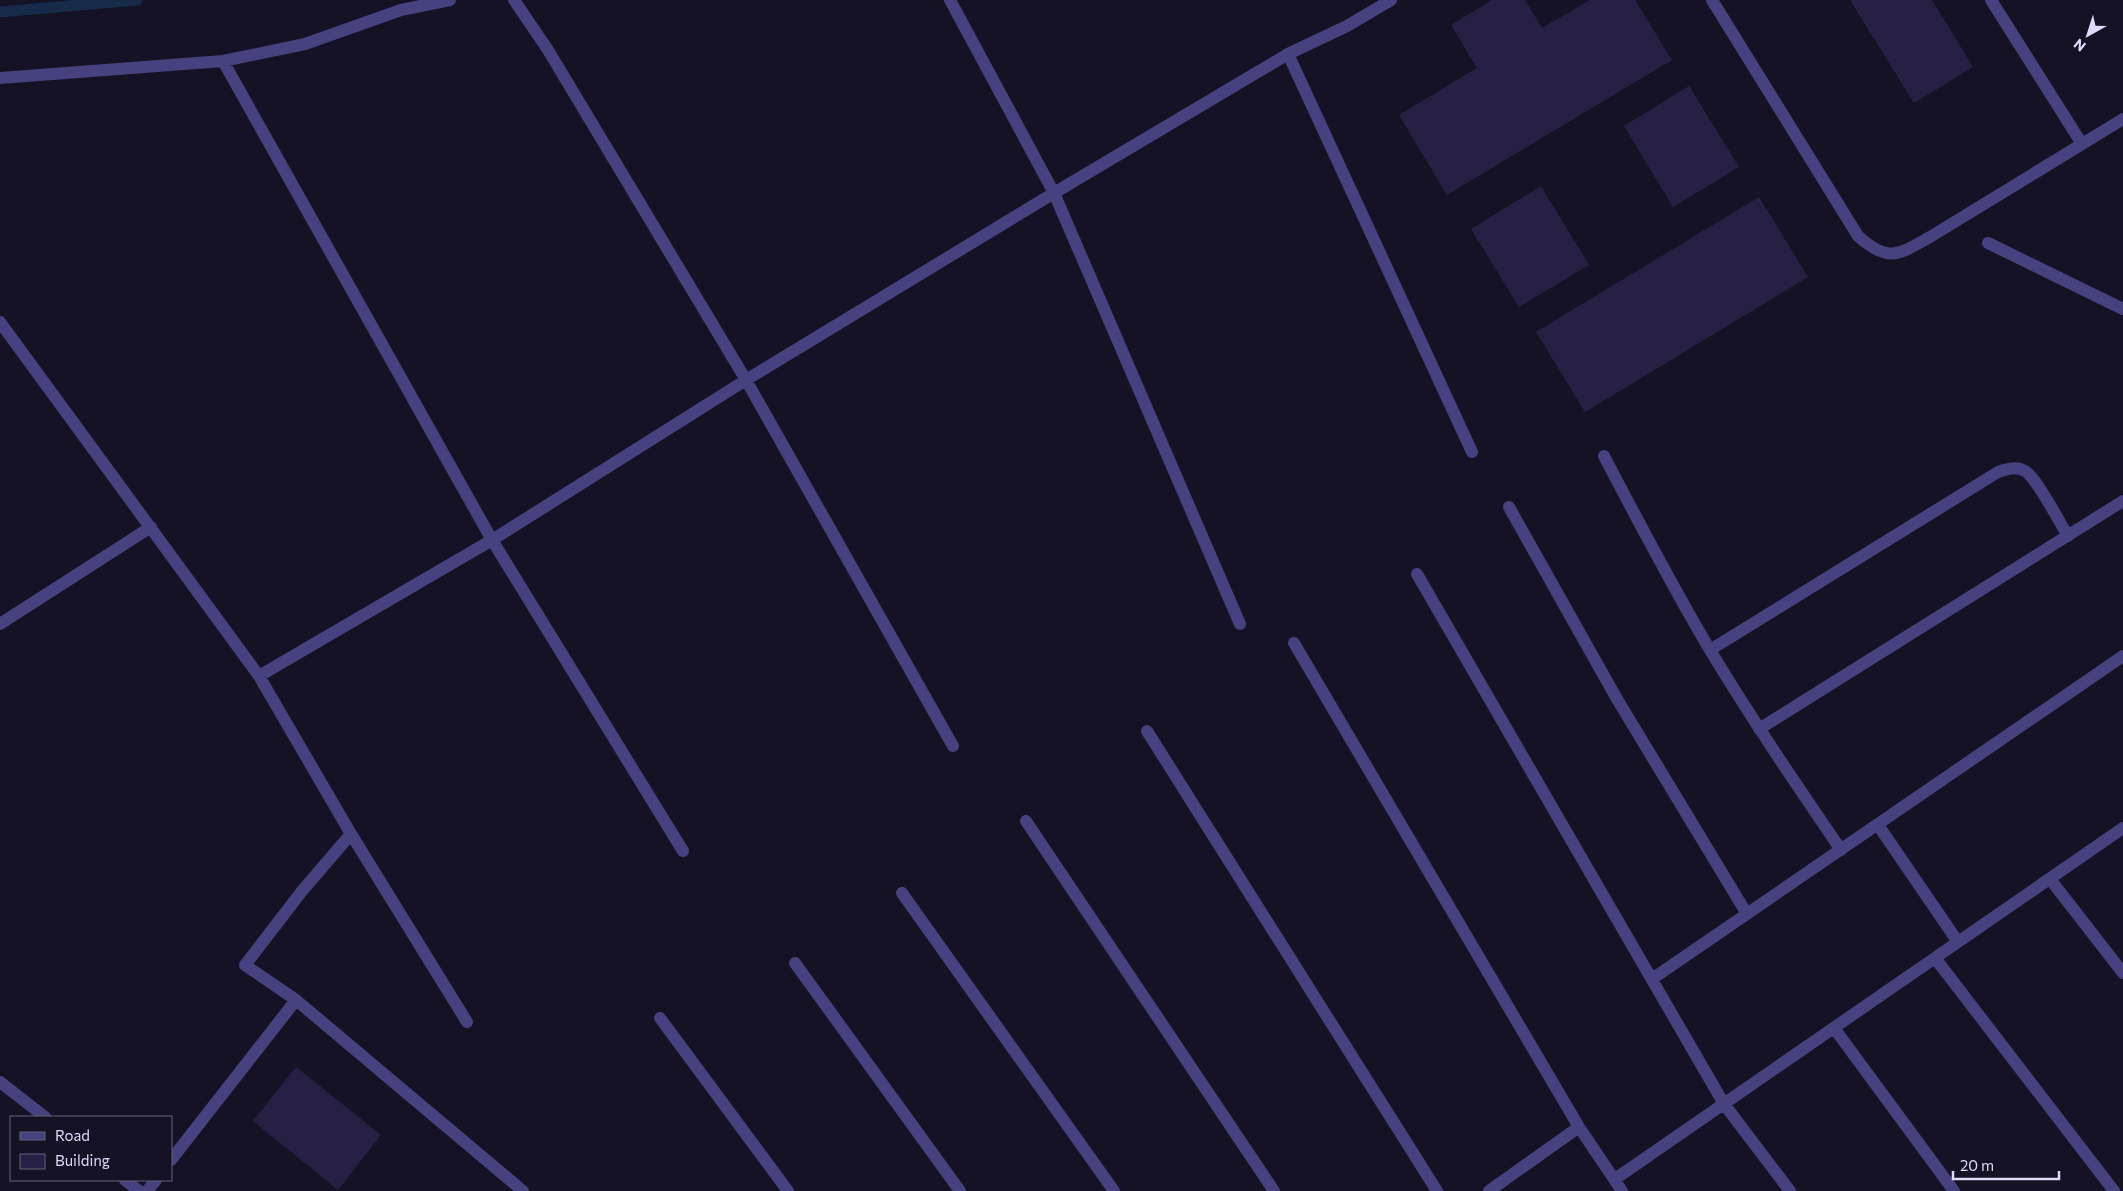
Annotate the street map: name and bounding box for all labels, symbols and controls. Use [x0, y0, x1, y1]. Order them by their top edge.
north arrow [2063, 10, 2113, 60]
text: N [2070, 36, 2089, 55]
legend [10, 1116, 172, 1181]
text: Road [55, 1126, 90, 1144]
scale bar [1953, 1148, 2059, 1180]
text: Building [55, 1151, 110, 1169]
text: 20 m [1960, 1156, 1994, 1174]

